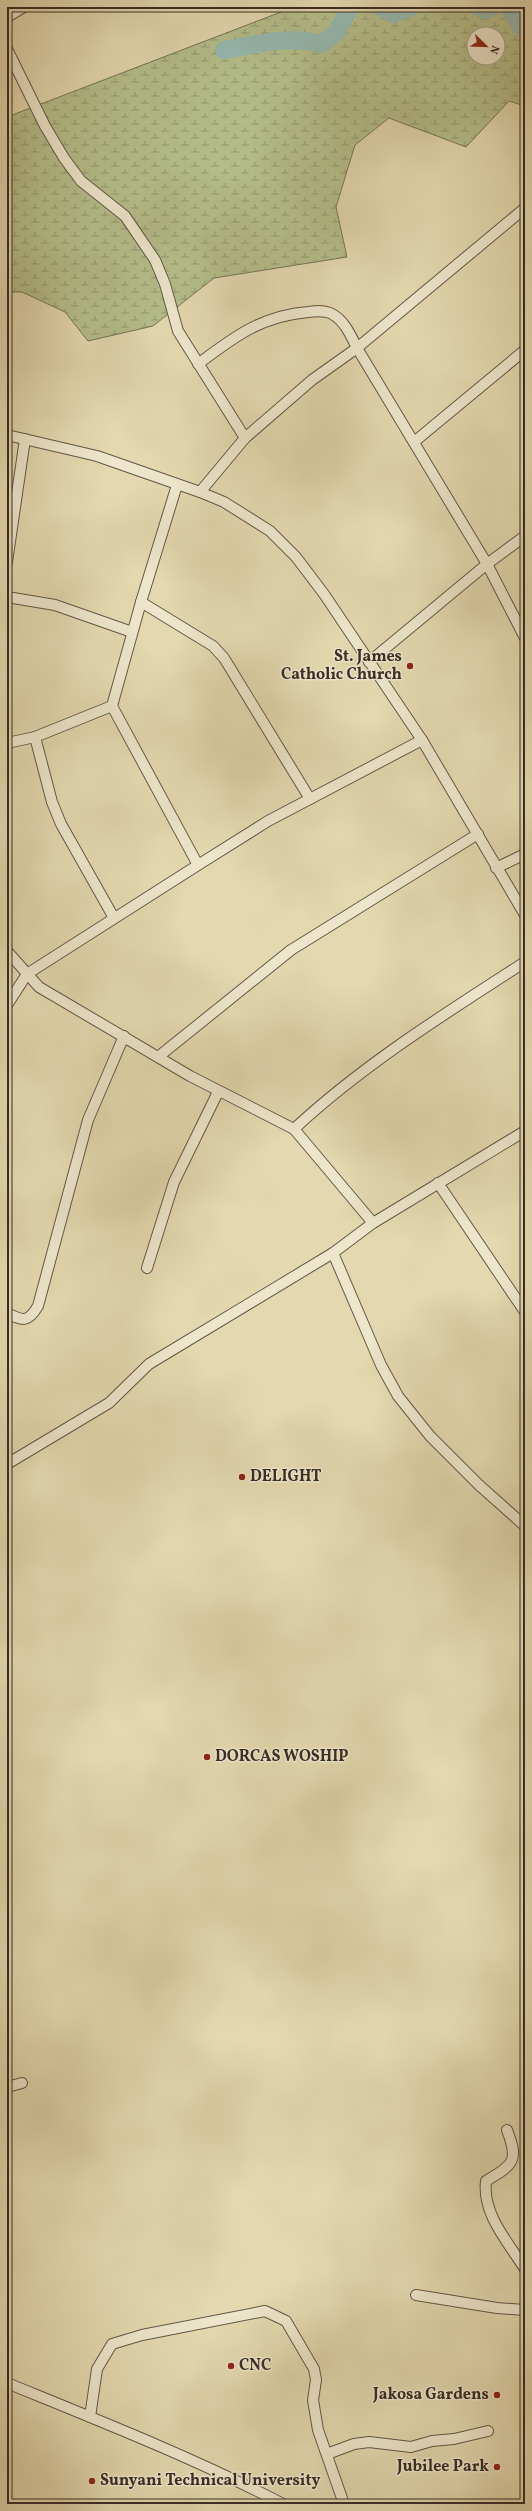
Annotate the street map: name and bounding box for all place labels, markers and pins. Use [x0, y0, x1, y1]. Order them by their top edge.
place label: St. James Catholic Church [281, 646, 402, 686]
marker: St. James Catholic Church [405, 661, 415, 671]
place label: DELIGHT [250, 1466, 322, 1488]
marker: DELIGHT [237, 1472, 247, 1482]
place label: DORCAS WOSHIP [215, 1746, 349, 1768]
marker: DORCAS WOSHIP [202, 1752, 212, 1762]
place label: CNC [239, 2355, 271, 2377]
marker: CNC [226, 2361, 236, 2371]
place label: Jakosa Gardens [372, 2384, 489, 2406]
marker: Jakosa Gardens [492, 2390, 502, 2400]
place label: Jubilee Park [396, 2456, 489, 2478]
marker: Jubilee Park [492, 2462, 502, 2472]
place label: Sunyani Technical University [100, 2470, 320, 2492]
marker: Sunyani Technical University [87, 2476, 97, 2486]

